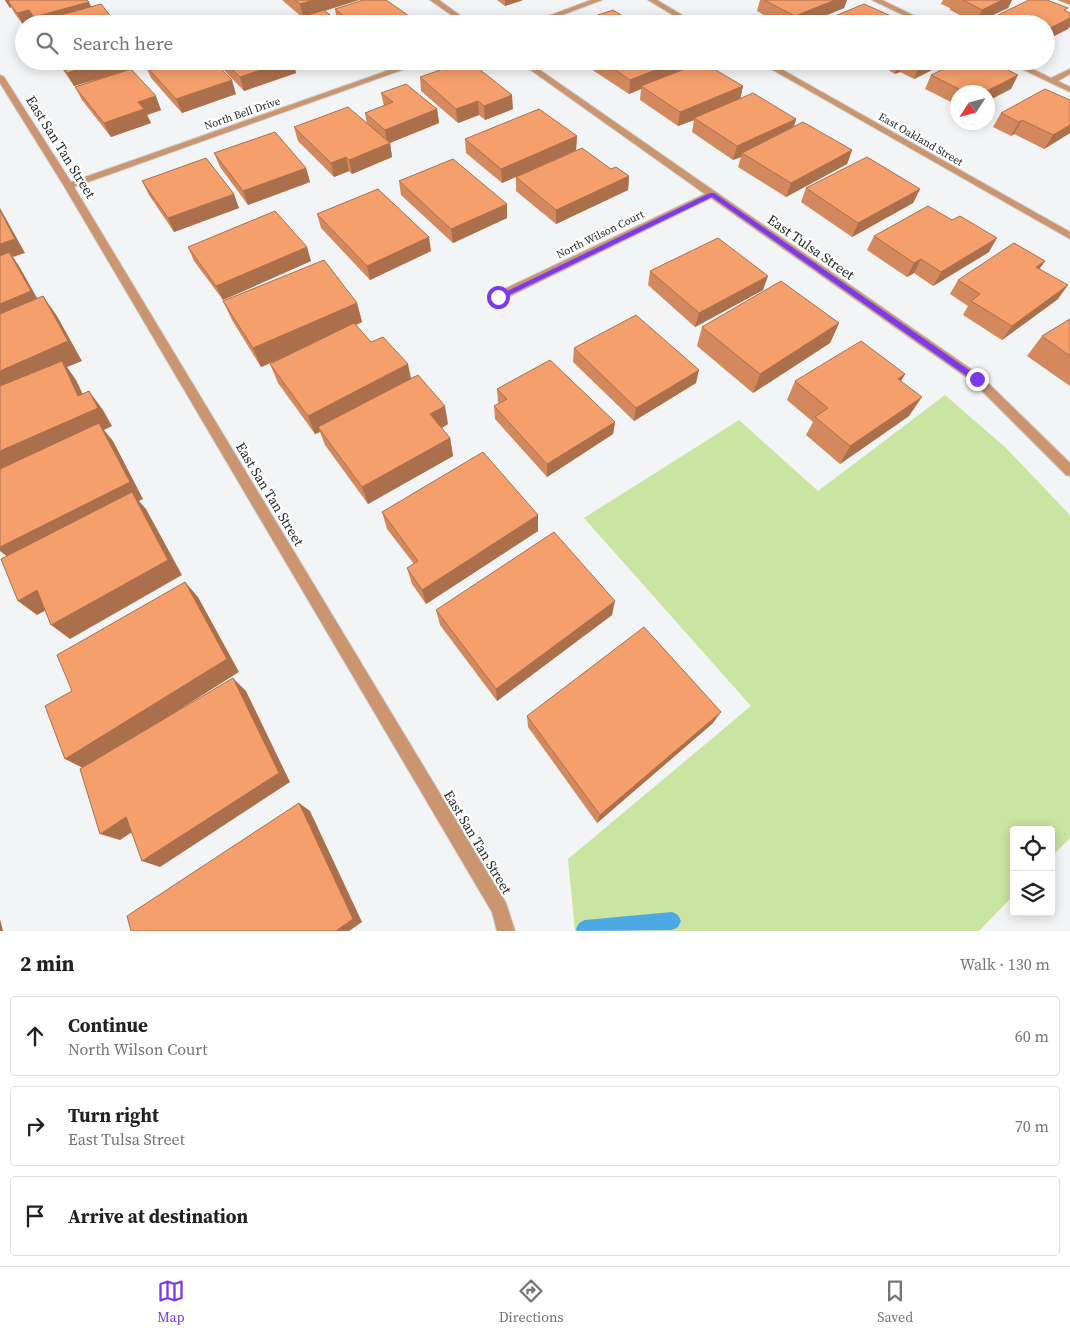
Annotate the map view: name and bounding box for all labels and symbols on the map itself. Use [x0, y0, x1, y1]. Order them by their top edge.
north arrow [950, 85, 995, 130]
street label: East San Tan Street [21, 92, 101, 203]
street label: North Bell Drive [202, 93, 283, 134]
street label: East Oakland Street [876, 109, 966, 170]
street label: North Wilson Court [554, 206, 647, 262]
street label: East Tulsa Street [763, 209, 859, 285]
route start [487, 286, 510, 309]
route end [966, 368, 989, 391]
street label: East San Tan Street [231, 438, 309, 550]
street label: East San Tan Street [439, 786, 517, 898]

